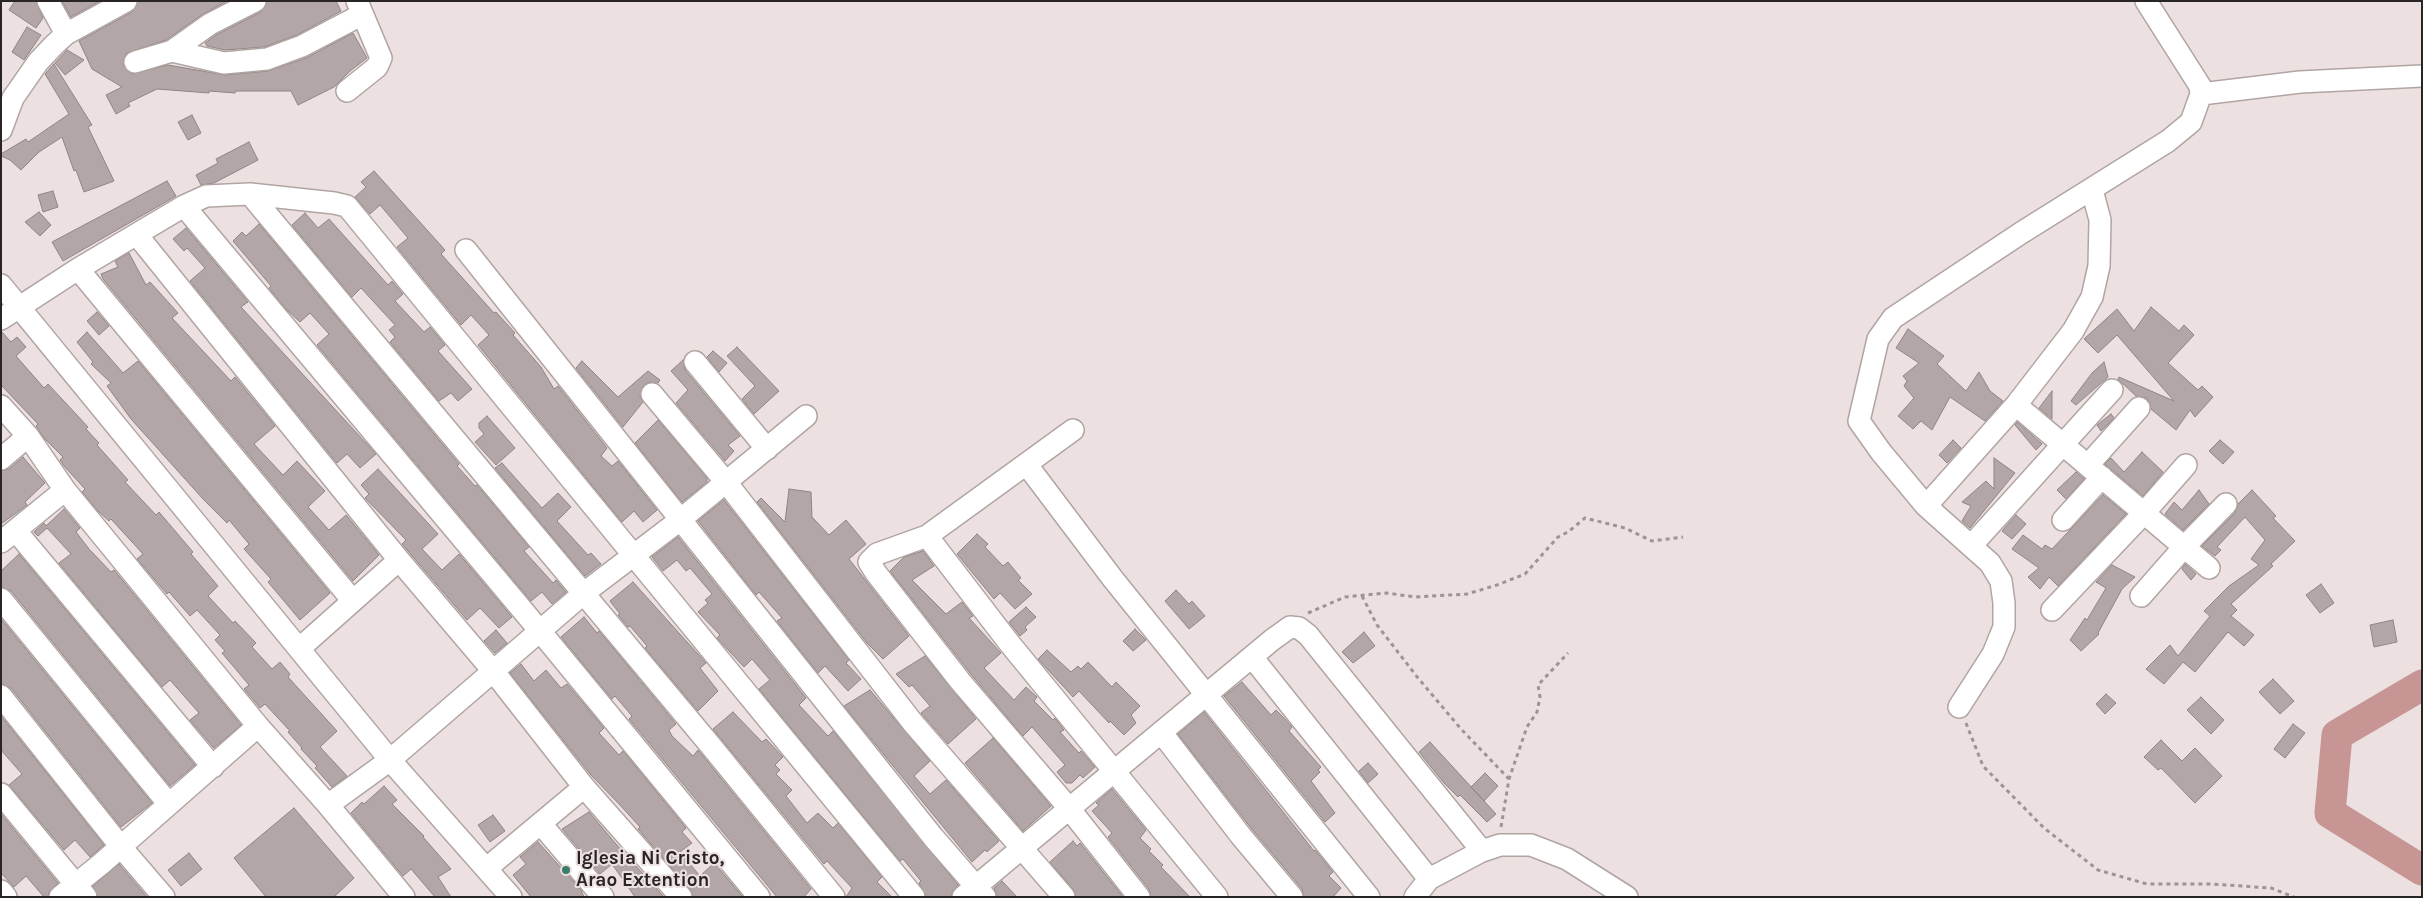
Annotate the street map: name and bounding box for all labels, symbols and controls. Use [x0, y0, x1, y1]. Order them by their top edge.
place label: Iglesia Ni Cristo, Arao Extention [576, 848, 724, 892]
marker: Iglesia Ni Cristo, Arao Extention [560, 864, 572, 876]

